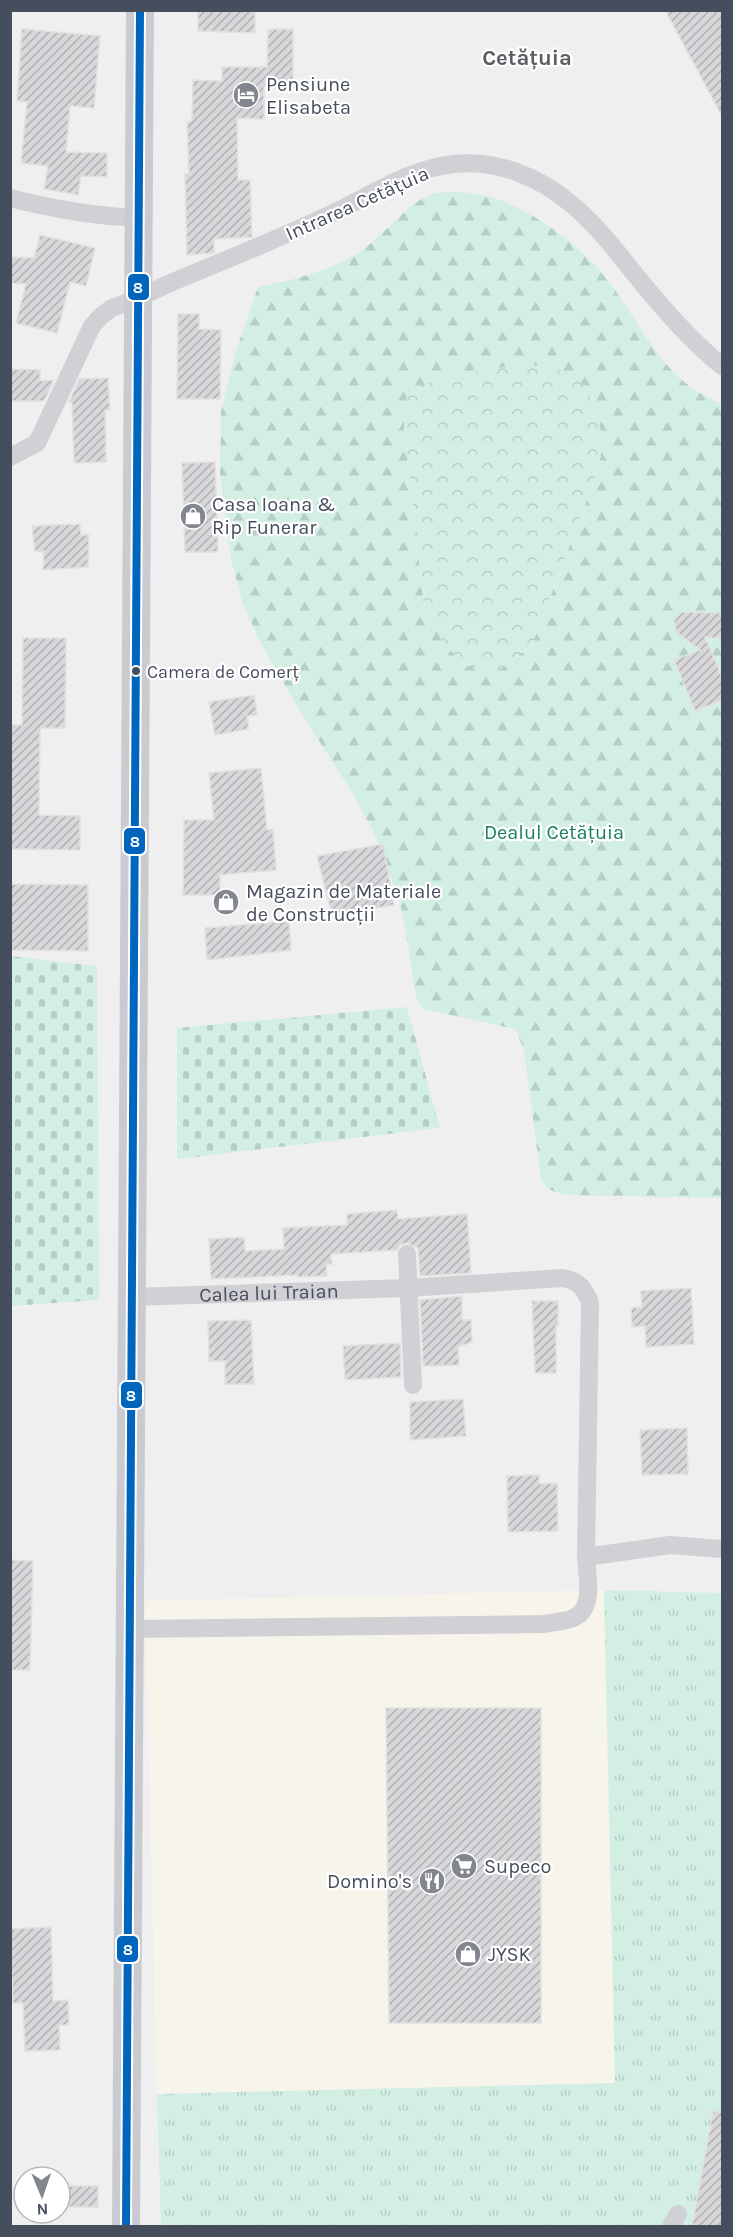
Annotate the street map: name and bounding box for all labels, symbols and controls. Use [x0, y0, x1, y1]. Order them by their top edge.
district label: Cetățuia [482, 45, 572, 71]
place label: Pensiune Elisabeta [266, 73, 351, 119]
hotel icon: Pensiune Elisabeta [231, 80, 261, 110]
street label: Intrarea Cetățuia [282, 162, 432, 245]
line badge: 8 [127, 273, 150, 301]
text: 8 [133, 278, 143, 297]
place label: Casa Ioana & Rip Funerar [212, 493, 335, 539]
shop icon: Casa Ioana & Rip Funerar [178, 501, 208, 531]
place label: Camera de Comerț [147, 661, 299, 683]
marker: Camera de Comerț [130, 665, 142, 677]
park label: Dealul Cetățuia [484, 821, 624, 844]
line badge: 8 [123, 827, 146, 855]
text: 8 [130, 832, 140, 851]
place label: Magazin de Materiale de Construcții [246, 880, 441, 926]
shop icon: Magazin de Materiale de Construcții [211, 887, 241, 917]
street label: Calea lui Traian [199, 1279, 339, 1307]
line badge: 8 [120, 1381, 143, 1409]
text: 8 [126, 1386, 136, 1405]
supermarket icon: Supeco [449, 1851, 479, 1881]
place label: Supeco [484, 1855, 551, 1878]
restaurant icon: Domino's [417, 1866, 447, 1896]
place label: Domino's [327, 1870, 412, 1893]
line badge: 8 [116, 1935, 139, 1963]
shop icon: JYSK [453, 1939, 483, 1969]
text: 8 [123, 1940, 133, 1959]
place label: JYSK [488, 1943, 531, 1966]
north arrow [12, 2165, 72, 2225]
text: N [36, 2200, 49, 2219]

